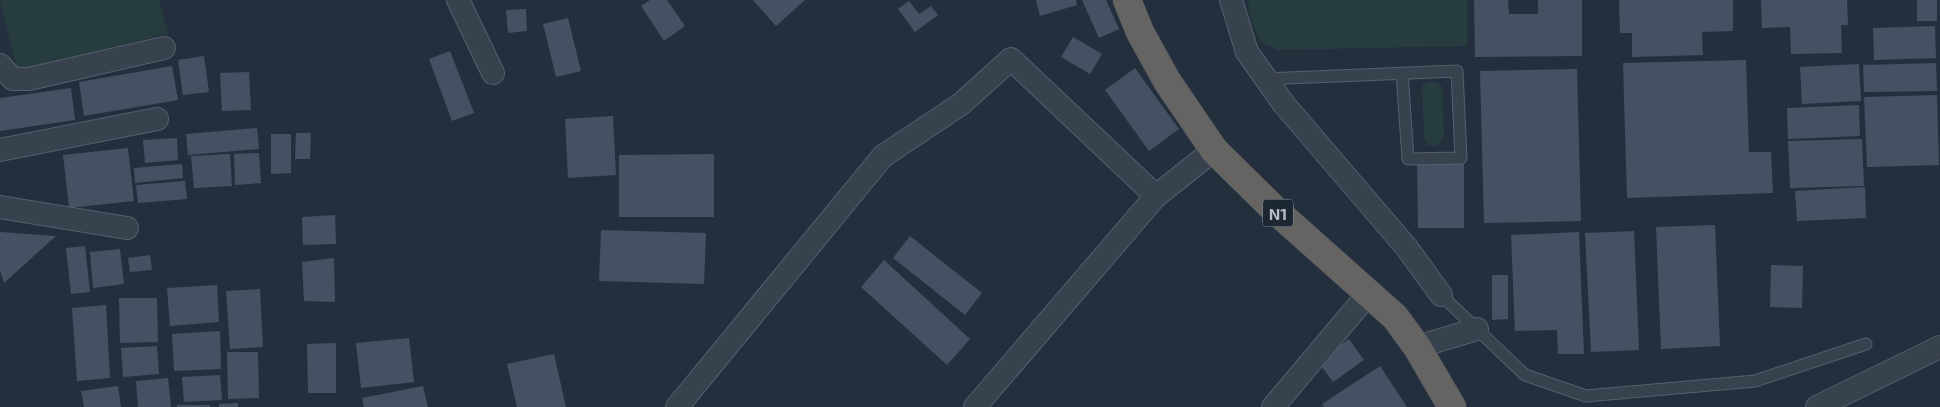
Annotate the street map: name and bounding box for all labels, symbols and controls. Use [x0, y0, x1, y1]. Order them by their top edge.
road number: N1 [1263, 200, 1293, 227]

